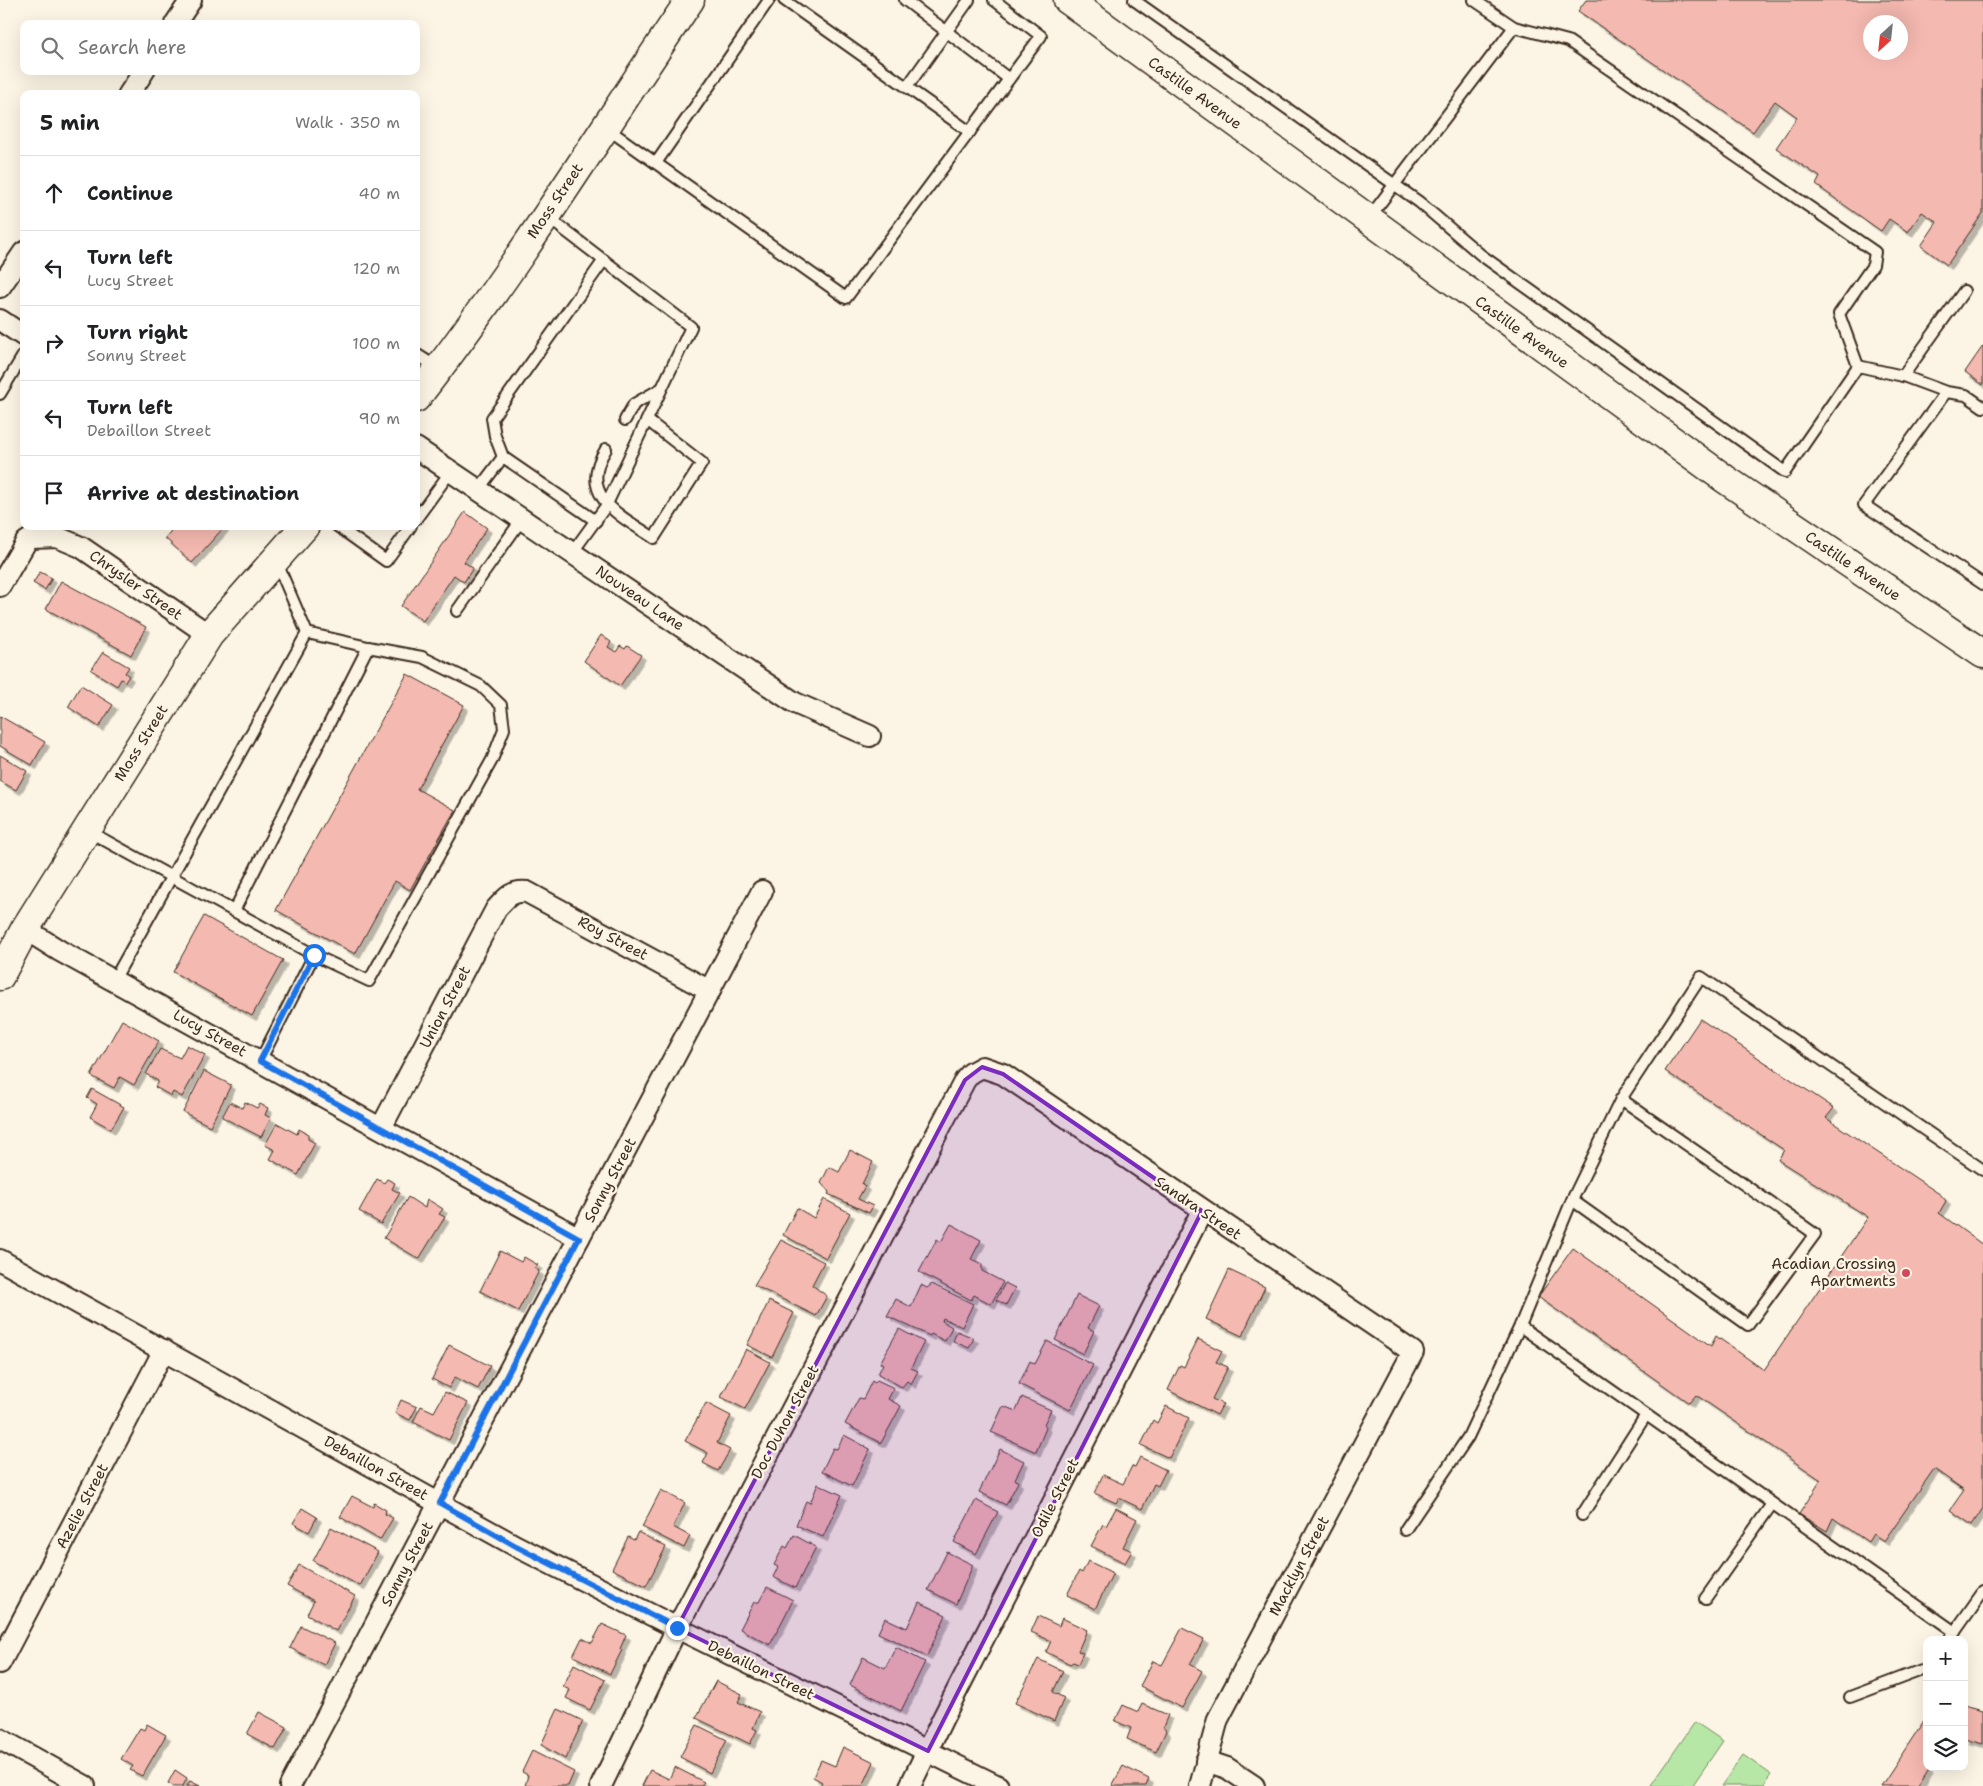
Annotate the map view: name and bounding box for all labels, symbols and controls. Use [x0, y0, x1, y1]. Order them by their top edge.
north arrow [1863, 15, 1908, 60]
search box [20, 20, 420, 75]
icon: search [38, 34, 66, 62]
text: Search here [78, 35, 187, 60]
street label: Castille Avenue [1144, 52, 1246, 134]
text: 5 min [40, 109, 100, 137]
text: Walk · 350 m [295, 112, 400, 133]
street label: Moss Street [522, 159, 588, 243]
icon: ahead [40, 179, 68, 207]
text: Continue [87, 181, 173, 206]
text: 40 m [358, 183, 400, 204]
text: Turn left [87, 245, 173, 270]
icon: left [40, 254, 68, 282]
text: 120 m [353, 258, 400, 279]
text: Lucy Street [87, 270, 174, 291]
street label: Castille Avenue [1471, 291, 1573, 373]
text: Turn right [87, 320, 188, 345]
icon: right [40, 329, 68, 357]
text: 100 m [352, 333, 400, 354]
text: Sonny Street [87, 345, 186, 366]
text: Turn left [87, 395, 173, 420]
icon: left [40, 404, 68, 432]
text: 90 m [359, 408, 400, 429]
text: Debaillon Street [87, 420, 211, 441]
icon: arrive [40, 479, 68, 507]
text: Arrive at destination [87, 481, 299, 506]
street label: Castille Avenue [1801, 527, 1905, 605]
street label: Chrysler Street [86, 545, 186, 625]
street label: Nouveau Lane [592, 561, 688, 635]
street label: Moss Street [109, 701, 173, 785]
street label: Roy Street [574, 911, 652, 965]
route start [303, 944, 326, 967]
street label: Union Street [415, 962, 475, 1052]
street label: Lucy Street [170, 1005, 250, 1061]
street label: Sonny Street [579, 1134, 641, 1226]
street label: Sandra Street [1151, 1172, 1245, 1244]
place label: Acadian Crossing Apartments [1771, 1254, 1896, 1291]
marker: Acadian Crossing Apartments [1900, 1267, 1912, 1279]
street label: Doc Duhon Street [746, 1361, 824, 1483]
street label: Debaillon Street [320, 1431, 432, 1505]
street label: Odile Street [1026, 1455, 1084, 1541]
street label: Azelie Street [51, 1460, 113, 1552]
street label: Macklyn Street [1264, 1513, 1334, 1619]
street label: Sonny Street [376, 1518, 438, 1610]
route end [666, 1617, 689, 1640]
street label: Debaillon Street [704, 1635, 818, 1705]
map controls [1923, 1636, 1968, 1771]
button: + [1923, 1636, 1968, 1681]
button: − [1923, 1681, 1968, 1726]
button: layers [1923, 1726, 1968, 1771]

